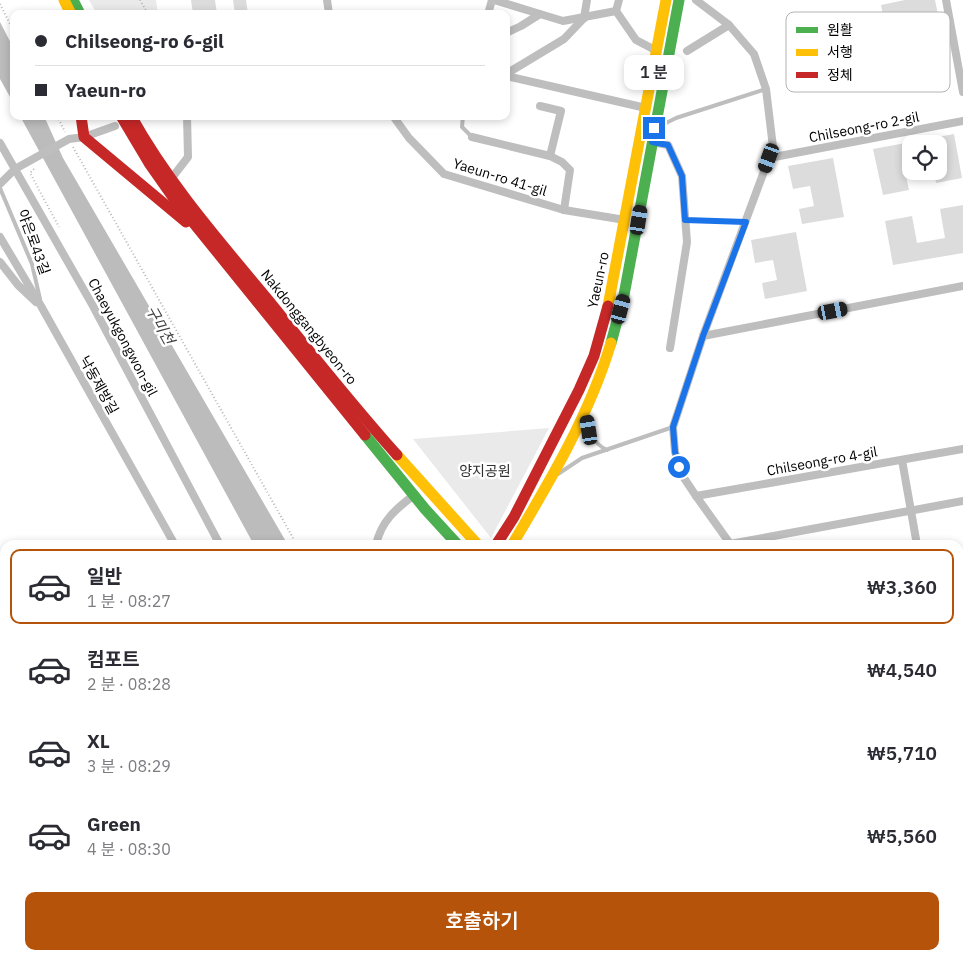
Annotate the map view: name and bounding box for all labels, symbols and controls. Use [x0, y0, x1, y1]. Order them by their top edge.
legend [786, 12, 950, 92]
text: 원활 [827, 21, 853, 39]
text: Chilseong-ro 6-gil [65, 29, 224, 53]
text: 서행 [827, 43, 853, 61]
callout: 1 분 [624, 56, 684, 90]
text: 1 분 [640, 62, 668, 82]
text: 정체 [827, 66, 853, 84]
text: Yaeun-ro [65, 78, 146, 102]
street label: Chilseong-ro 2-gil [807, 107, 921, 147]
route end [643, 117, 665, 139]
map controls [902, 135, 947, 180]
button: locate [902, 135, 947, 180]
car [756, 141, 781, 175]
street label: Yaeun-ro 41-gil [451, 154, 549, 200]
car [629, 204, 648, 236]
street label: 야은로43길 [14, 207, 54, 277]
street label: Yaeun-ro [583, 250, 613, 310]
street label: Nakdonggangbyeon-ro [257, 266, 361, 388]
street label: Chaeyukgongwon-gil [84, 275, 162, 399]
car [609, 293, 632, 325]
car [816, 301, 849, 321]
water label: 구미천 [142, 302, 180, 349]
street label: 낙동제방길 [76, 352, 122, 418]
car [579, 414, 598, 446]
street label: Chilseong-ro 4-gil [765, 442, 879, 480]
route start [668, 456, 690, 478]
park label: 양지공원 [459, 462, 511, 480]
icon: car [27, 564, 72, 609]
text: 일반 [87, 564, 122, 588]
text: ₩3,360 [867, 575, 937, 599]
text: 1 분 · 08:27 [87, 591, 171, 611]
icon: car [27, 647, 72, 692]
text: 컴포트 [87, 647, 139, 671]
text: ₩4,540 [867, 658, 937, 682]
text: 2 분 · 08:28 [87, 674, 171, 694]
text: XL [87, 729, 110, 753]
icon: car [27, 730, 72, 775]
text: ₩5,710 [867, 741, 937, 765]
text: 3 분 · 08:29 [87, 756, 171, 776]
text: Green [87, 812, 141, 836]
icon: car [27, 813, 72, 858]
text: ₩5,560 [867, 824, 937, 848]
text: 4 분 · 08:30 [87, 839, 171, 859]
button: 호출하기 [25, 892, 939, 950]

